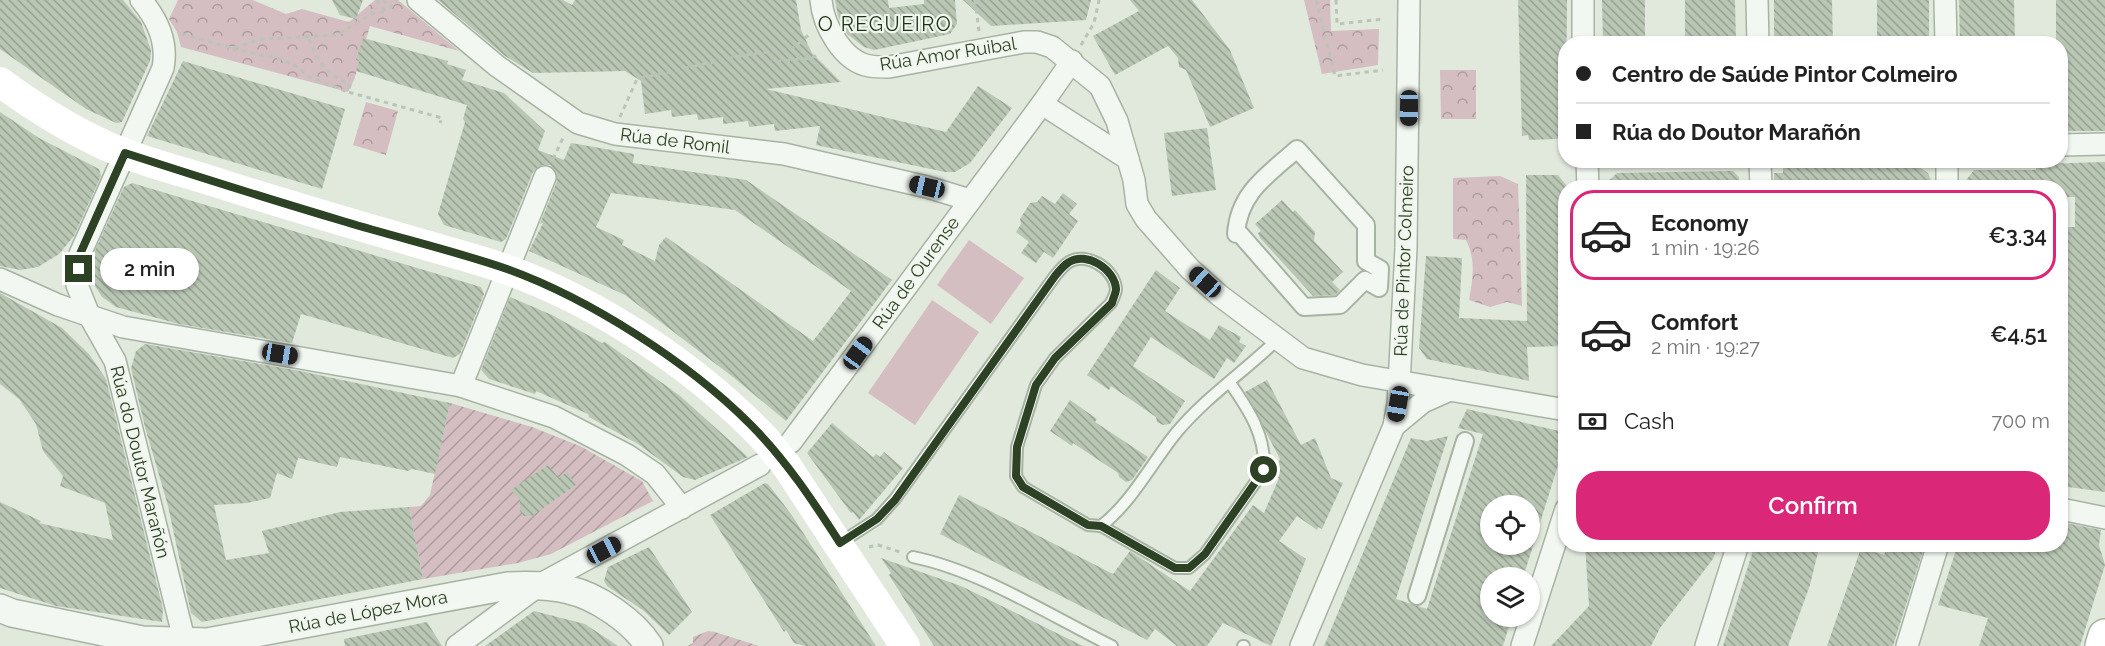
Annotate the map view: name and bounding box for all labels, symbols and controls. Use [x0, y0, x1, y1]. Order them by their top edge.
district label: O REGUEIRO [818, 12, 952, 36]
street label: Rúa Amor Ruibal [878, 32, 1018, 75]
text: Centro de Saúde Pintor Colmeiro [1612, 61, 1958, 87]
car [1400, 90, 1418, 126]
text: Rúa do Doutor Marañón [1612, 119, 1861, 145]
street label: Rúa de Romil [619, 123, 731, 158]
street label: Rúa de Pintor Colmeiro [1390, 165, 1417, 357]
car [907, 174, 947, 200]
icon: car [1579, 208, 1633, 262]
text: Economy [1651, 210, 1749, 236]
street label: Rúa de Ourense [868, 212, 964, 333]
text: €3.34 [1988, 222, 2047, 248]
text: 1 min · 19:26 [1651, 236, 1760, 260]
callout: 2 min [100, 248, 199, 290]
route end [65, 255, 92, 282]
text: 2 min [124, 257, 175, 281]
car [1186, 263, 1224, 301]
icon: car [1579, 307, 1633, 361]
text: Comfort [1651, 309, 1738, 335]
text: €4.51 [1990, 321, 2047, 347]
car [840, 333, 876, 373]
text: 2 min · 19:27 [1651, 335, 1760, 359]
car [261, 342, 299, 366]
street label: Rúa do Doutor Marañón [106, 363, 175, 560]
car [1386, 385, 1410, 423]
icon: cash [1576, 405, 1609, 438]
text: Cash [1624, 408, 1675, 434]
text: 700 m [1991, 409, 2050, 433]
route start [1250, 456, 1277, 483]
button: Confirm [1576, 471, 2050, 540]
map controls [1480, 495, 1540, 627]
button: locate [1480, 495, 1540, 555]
car [584, 534, 624, 566]
button: layers [1480, 567, 1540, 627]
street label: Rúa de López Mora [287, 586, 449, 637]

